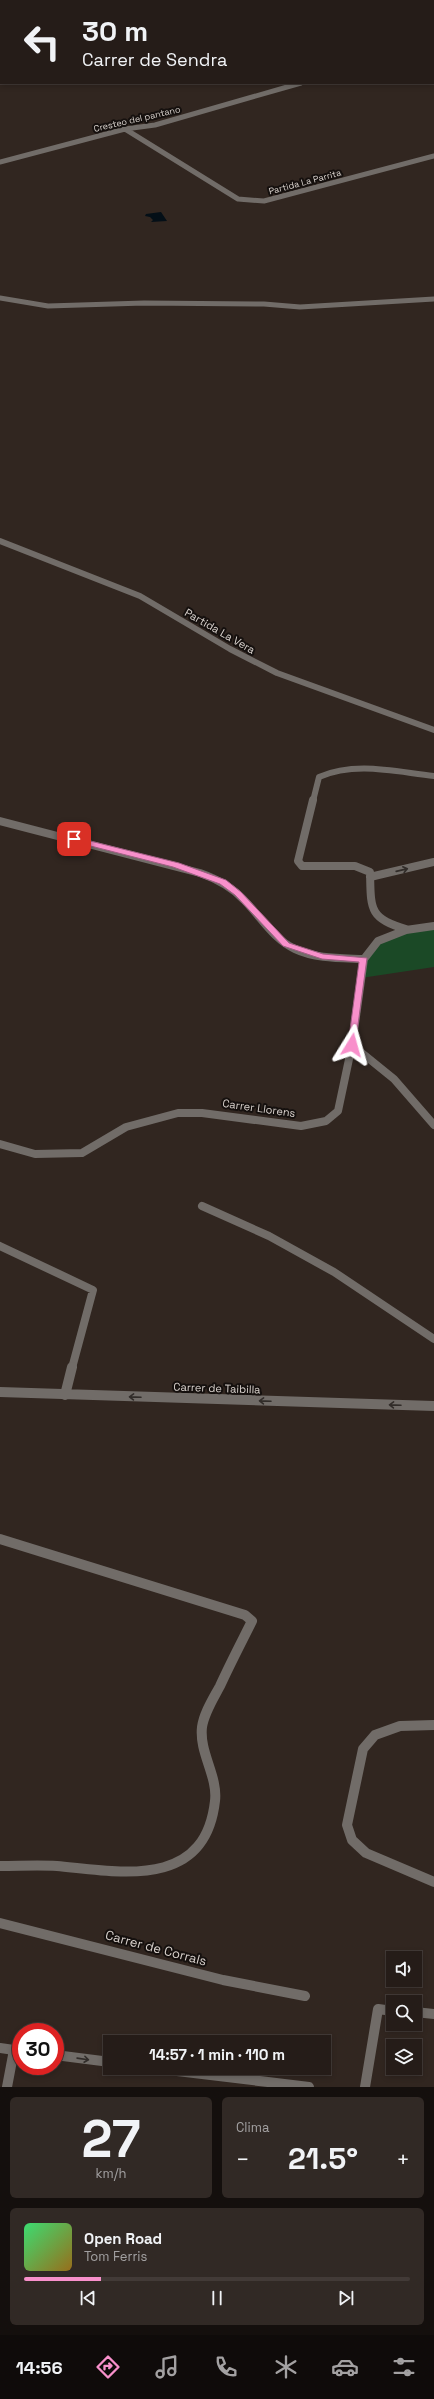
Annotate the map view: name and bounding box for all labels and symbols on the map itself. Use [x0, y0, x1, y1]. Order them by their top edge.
street label: Cresteo del pantano [93, 103, 182, 135]
street label: Partida La Parrita [267, 167, 343, 197]
street label: Partida La Vera [182, 605, 258, 657]
pin [57, 822, 91, 856]
one-way arrow [395, 865, 408, 873]
position arrow [331, 1024, 373, 1066]
street label: Carrer Llorens [222, 1096, 297, 1120]
street label: Carrer de Taibilla [173, 1379, 261, 1397]
one-way arrow [129, 1394, 142, 1401]
one-way arrow [259, 1397, 272, 1405]
one-way arrow [389, 1401, 402, 1409]
street label: Carrer de Corrals [103, 1926, 209, 1970]
speed limit sign: 30 [12, 2023, 64, 2075]
one-way arrow [76, 2055, 89, 2063]

